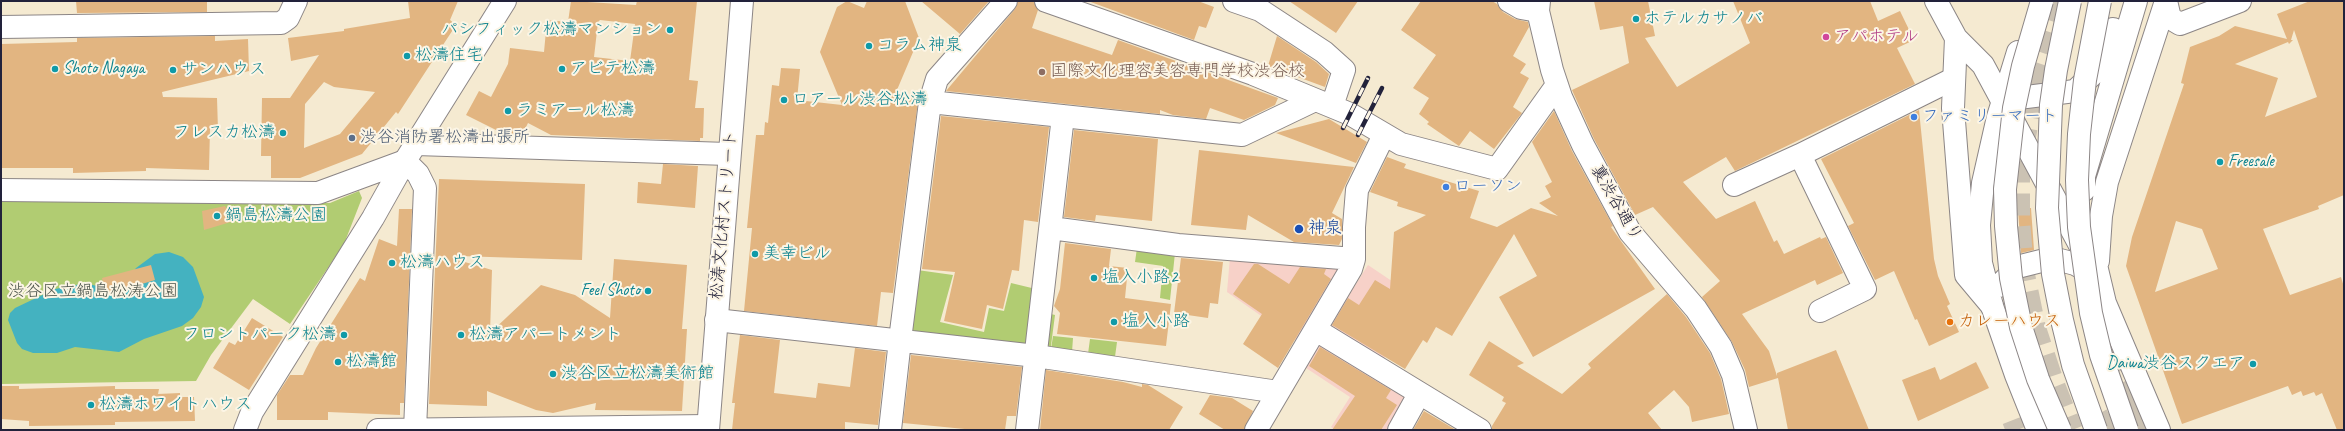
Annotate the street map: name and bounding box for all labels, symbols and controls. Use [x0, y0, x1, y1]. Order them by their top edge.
place label: ホテルカサノバ [1644, 9, 1763, 29]
marker: ホテルカサノバ [1631, 14, 1641, 24]
place label: パシフィック松濤マンション [441, 20, 662, 40]
marker: パシフィック松濤マンション [665, 25, 675, 35]
place label: アパホテル [1834, 27, 1919, 47]
marker: アパホテル [1821, 32, 1831, 42]
place label: コラム神泉 [877, 36, 962, 56]
marker: コラム神泉 [864, 41, 874, 51]
place label: 松濤住宅 [415, 46, 483, 66]
marker: 松濤住宅 [402, 51, 412, 61]
place label: Shoto Nagaya [63, 59, 144, 79]
place label: アビテ松濤 [570, 59, 655, 79]
place label: サンハウス [181, 60, 266, 80]
place label: 国際文化理容美容専門学校渋谷校 [1050, 62, 1305, 82]
marker: Shoto Nagaya [50, 64, 60, 74]
marker: アビテ松濤 [557, 64, 567, 74]
marker: サンハウス [168, 65, 178, 75]
marker: 国際文化理容美容専門学校渋谷校 [1037, 67, 1047, 77]
place label: ロアール渋谷松濤 [792, 90, 927, 110]
marker: ロアール渋谷松濤 [779, 95, 789, 105]
place label: ラミアール松濤 [516, 101, 634, 121]
marker: ラミアール松濤 [503, 106, 513, 116]
place label: ファミリーマート [1922, 107, 2058, 127]
marker: ファミリーマート [1909, 112, 1919, 122]
place label: フレスカ松濤 [173, 123, 275, 143]
marker: フレスカ松濤 [278, 128, 288, 138]
place label: 渋谷消防署松濤出張所 [360, 128, 530, 148]
street label: 松涛文化村ストリート [706, 129, 742, 301]
marker: 渋谷消防署松濤出張所 [347, 133, 357, 143]
place label: Freesale [2228, 152, 2274, 172]
marker: Freesale [2215, 157, 2225, 167]
street label: 裏渋谷通り [1586, 161, 1646, 245]
place label: ローソン [1454, 177, 1522, 197]
marker: ローソン [1441, 182, 1451, 192]
place label: 鍋島松濤公園 [225, 206, 327, 226]
marker: 鍋島松濤公園 [212, 211, 222, 221]
place label: 神泉 [1308, 219, 1342, 239]
marker: 神泉 [1293, 223, 1305, 235]
place label: 美幸ビル [763, 244, 831, 264]
marker: 美幸ビル [750, 249, 760, 259]
place label: 松濤ハウス [400, 253, 485, 273]
marker: 松濤ハウス [387, 258, 397, 268]
place label: 塩入小路2 [1102, 268, 1178, 288]
marker: 塩入小路2 [1089, 273, 1099, 283]
place label: Feel Shoto [580, 281, 640, 301]
park label: 渋谷区立鍋島松涛公園 [8, 282, 178, 302]
marker: Feel Shoto [643, 286, 653, 296]
place label: 塩入小路 [1122, 312, 1190, 332]
place label: カレーハウス [1958, 312, 2061, 332]
marker: 塩入小路 [1109, 317, 1119, 327]
marker: カレーハウス [1945, 317, 1955, 327]
place label: フロントパーク松濤 [183, 325, 336, 345]
place label: 松濤アパートメント [469, 325, 622, 345]
marker: フロントパーク松濤 [339, 330, 349, 340]
marker: 松濤アパートメント [456, 330, 466, 340]
place label: 松濤館 [346, 352, 397, 372]
place label: Daiwa渋谷スクエア [2107, 354, 2245, 374]
marker: 松濤館 [333, 357, 343, 367]
marker: Daiwa渋谷スクエア [2248, 359, 2258, 369]
place label: 渋谷区立松濤美術館 [561, 364, 714, 384]
marker: 渋谷区立松濤美術館 [548, 369, 558, 379]
place label: 松濤ホワイトハウス [99, 395, 252, 415]
marker: 松濤ホワイトハウス [86, 400, 96, 410]

